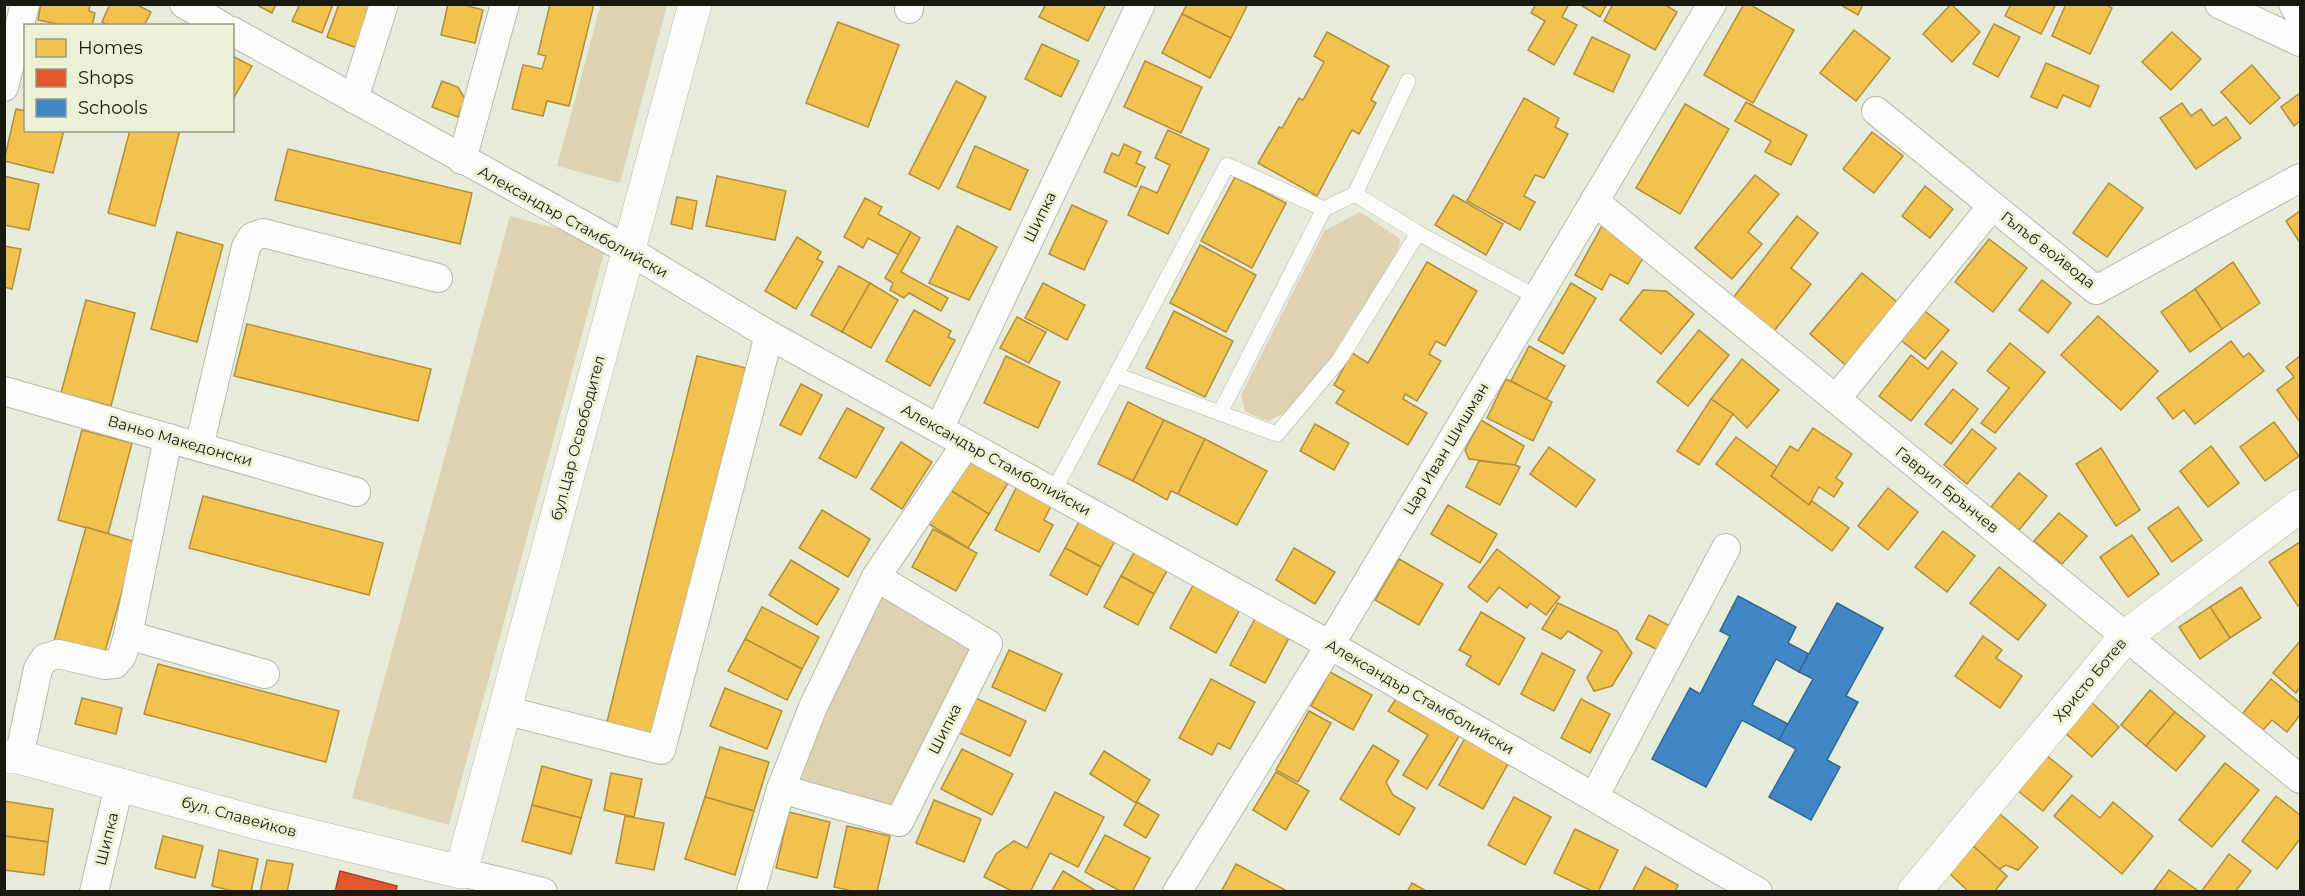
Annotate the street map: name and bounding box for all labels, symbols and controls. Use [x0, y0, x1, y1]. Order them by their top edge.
legend [24, 24, 234, 132]
text: Homes [78, 37, 143, 59]
text: Shops [78, 67, 134, 89]
text: Schools [78, 97, 148, 119]
street label: Александър Стамболийски [475, 161, 672, 282]
street label: Шипка [1019, 188, 1060, 245]
street label: Гълъб войвода [1997, 207, 2099, 292]
street label: бул.Цар Освободител [546, 353, 609, 523]
street label: Цар Иван Шишман [1399, 379, 1493, 518]
street label: Александър Стамболийски [898, 399, 1095, 520]
street label: Ваньо Македонски [106, 411, 255, 470]
street label: Гаврил Брънчев [1892, 442, 2003, 537]
street label: Христо Ботев [2049, 634, 2130, 726]
street label: Александър Стамболийски [1323, 635, 1518, 758]
street label: Шипка [924, 700, 965, 757]
street label: бул. Славейков [179, 792, 299, 841]
street label: Шипка [91, 810, 122, 867]

